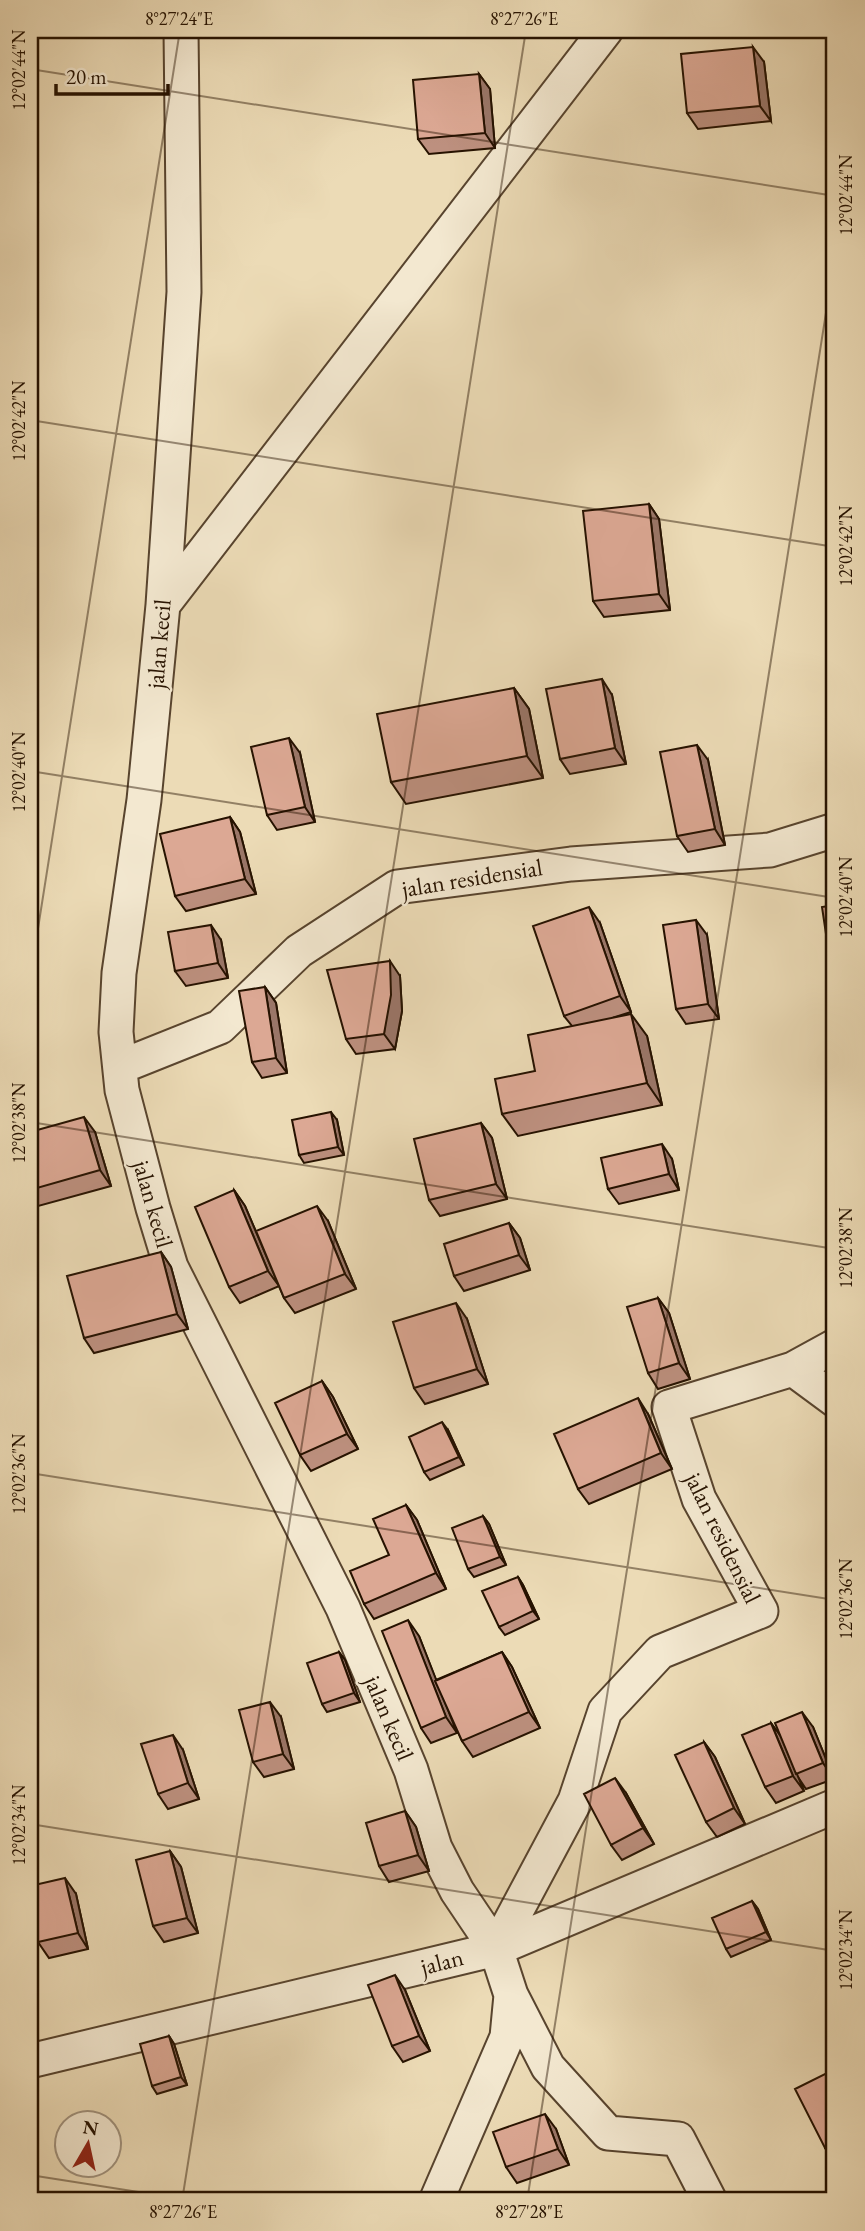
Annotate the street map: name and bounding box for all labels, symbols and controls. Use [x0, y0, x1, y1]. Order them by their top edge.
text: 8°27'24"E [145, 7, 213, 30]
text: 8°27'26"E [490, 7, 558, 30]
text: 12°02'44"N [7, 29, 30, 110]
scale bar [56, 52, 168, 96]
text: 20 m [66, 63, 107, 90]
text: 12°02'44"N [834, 154, 857, 235]
text: 12°02'42"N [7, 380, 30, 461]
text: 12°02'42"N [834, 505, 857, 586]
street label: jalan kecil [139, 598, 178, 691]
text: 12°02'40"N [7, 731, 30, 812]
street label: jalan residensial [398, 851, 545, 904]
text: 12°02'40"N [834, 856, 857, 937]
text: 12°02'38"N [7, 1082, 30, 1163]
street label: jalan kecil [126, 1156, 181, 1251]
text: 12°02'38"N [834, 1207, 857, 1288]
text: 12°02'36"N [7, 1433, 30, 1514]
street label: jalan residensial [678, 1466, 769, 1609]
text: 12°02'36"N [834, 1558, 857, 1639]
street label: jalan kecil [357, 1670, 421, 1765]
text: 12°02'34"N [7, 1784, 30, 1865]
text: 12°02'34"N [834, 1909, 857, 1990]
street label: jalan [416, 1941, 467, 1982]
north arrow [52, 2108, 122, 2178]
text: N [81, 2114, 101, 2141]
text: 8°27'26"E [149, 2200, 217, 2223]
text: 8°27'28"E [495, 2200, 563, 2223]

